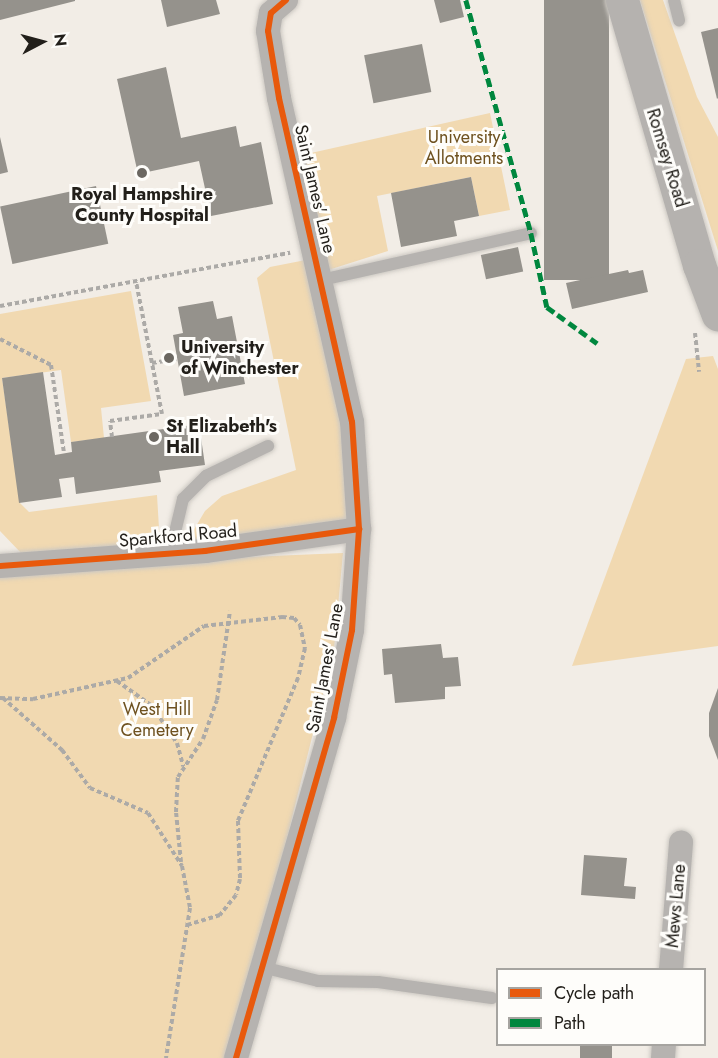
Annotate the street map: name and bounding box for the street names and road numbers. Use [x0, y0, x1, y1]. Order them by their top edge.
street label: Romsey Road [642, 106, 692, 210]
street label: Saint James' Lane [290, 123, 340, 255]
street label: Sparkford Road [118, 520, 238, 552]
street label: Saint James' Lane [302, 601, 348, 735]
street label: Mews Lane [662, 863, 690, 949]

